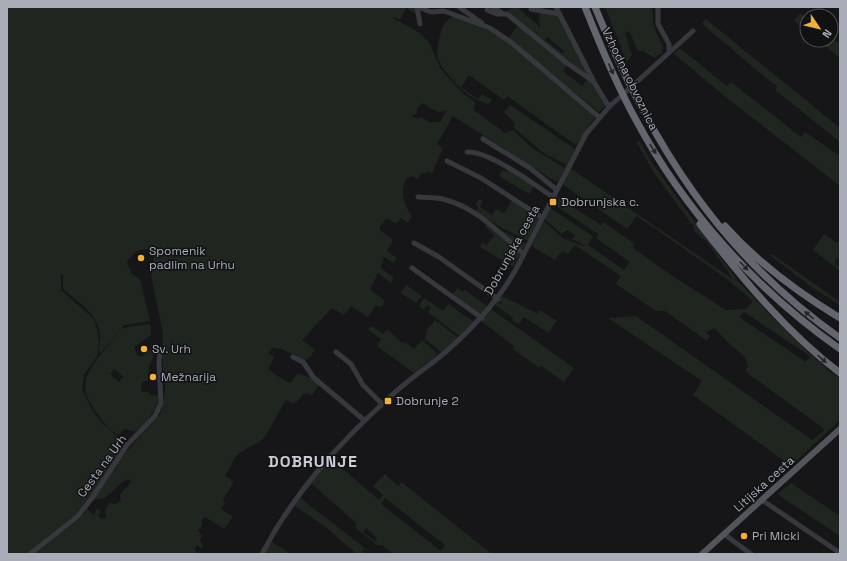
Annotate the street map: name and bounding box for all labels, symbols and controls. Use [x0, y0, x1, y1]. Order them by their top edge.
north arrow [799, 8, 839, 48]
street label: Vzhodna obvoznica [598, 25, 662, 133]
text: N [819, 27, 835, 41]
one-way arrow [608, 64, 614, 75]
one-way arrow [649, 143, 656, 155]
place label: Dobrunjska c. [561, 194, 639, 210]
marker: Dobrunjska c. [548, 197, 558, 207]
street label: Dobrunjska cesta [481, 202, 543, 298]
place label: Spomenik padlim na Urhu [149, 243, 235, 273]
marker: Spomenik padlim na Urhu [136, 253, 146, 263]
one-way arrow [739, 261, 748, 271]
one-way arrow [804, 310, 814, 319]
place label: Sv. Urh [152, 341, 191, 357]
marker: Sv. Urh [139, 344, 149, 354]
one-way arrow [817, 354, 828, 363]
place label: Mežnarija [161, 369, 216, 385]
marker: Mežnarija [148, 372, 158, 382]
place label: Dobrunje 2 [396, 393, 459, 409]
marker: Dobrunje 2 [383, 396, 393, 406]
street label: Cesta na Urh [74, 431, 130, 501]
district label: DOBRUNJE [268, 451, 358, 472]
street label: Litijska cesta [730, 452, 798, 516]
place label: Pri Micki [752, 528, 800, 544]
marker: Pri Micki [739, 531, 749, 541]

